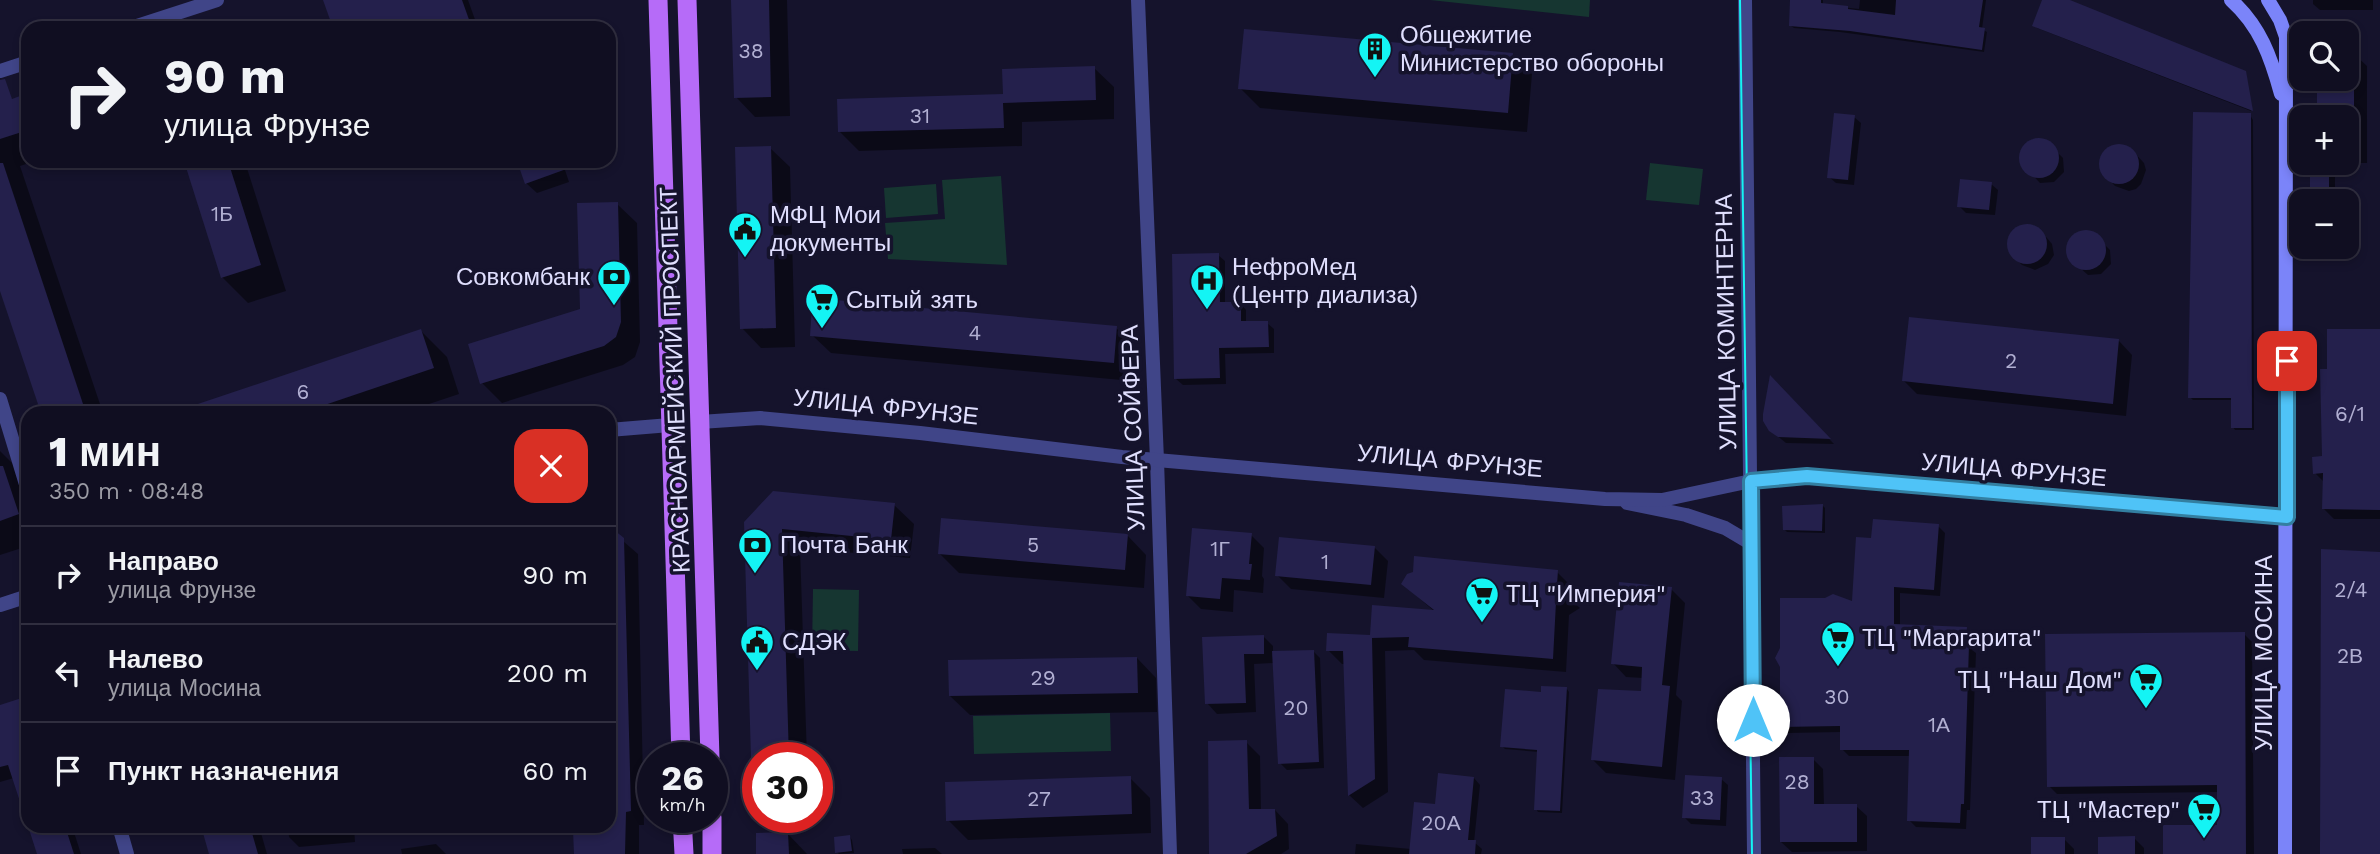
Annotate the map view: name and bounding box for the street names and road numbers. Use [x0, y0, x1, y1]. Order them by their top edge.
street label: КРАСНОАРМЕЙСКИЙ ПРОСПЕКТ [654, 186, 696, 574]
street label: УЛИЦА КОМИНТЕРНА [1710, 194, 1742, 450]
street label: УЛИЦА СОЙФЕРА [1115, 324, 1151, 532]
street label: УЛИЦА ФРУНЗЕ [792, 383, 980, 431]
street label: УЛИЦА ФРУНЗЕ [1356, 439, 1544, 483]
street label: УЛИЦА ФРУНЗЕ [1920, 448, 2108, 492]
street label: УЛИЦА МОСИНА [2250, 555, 2278, 751]

